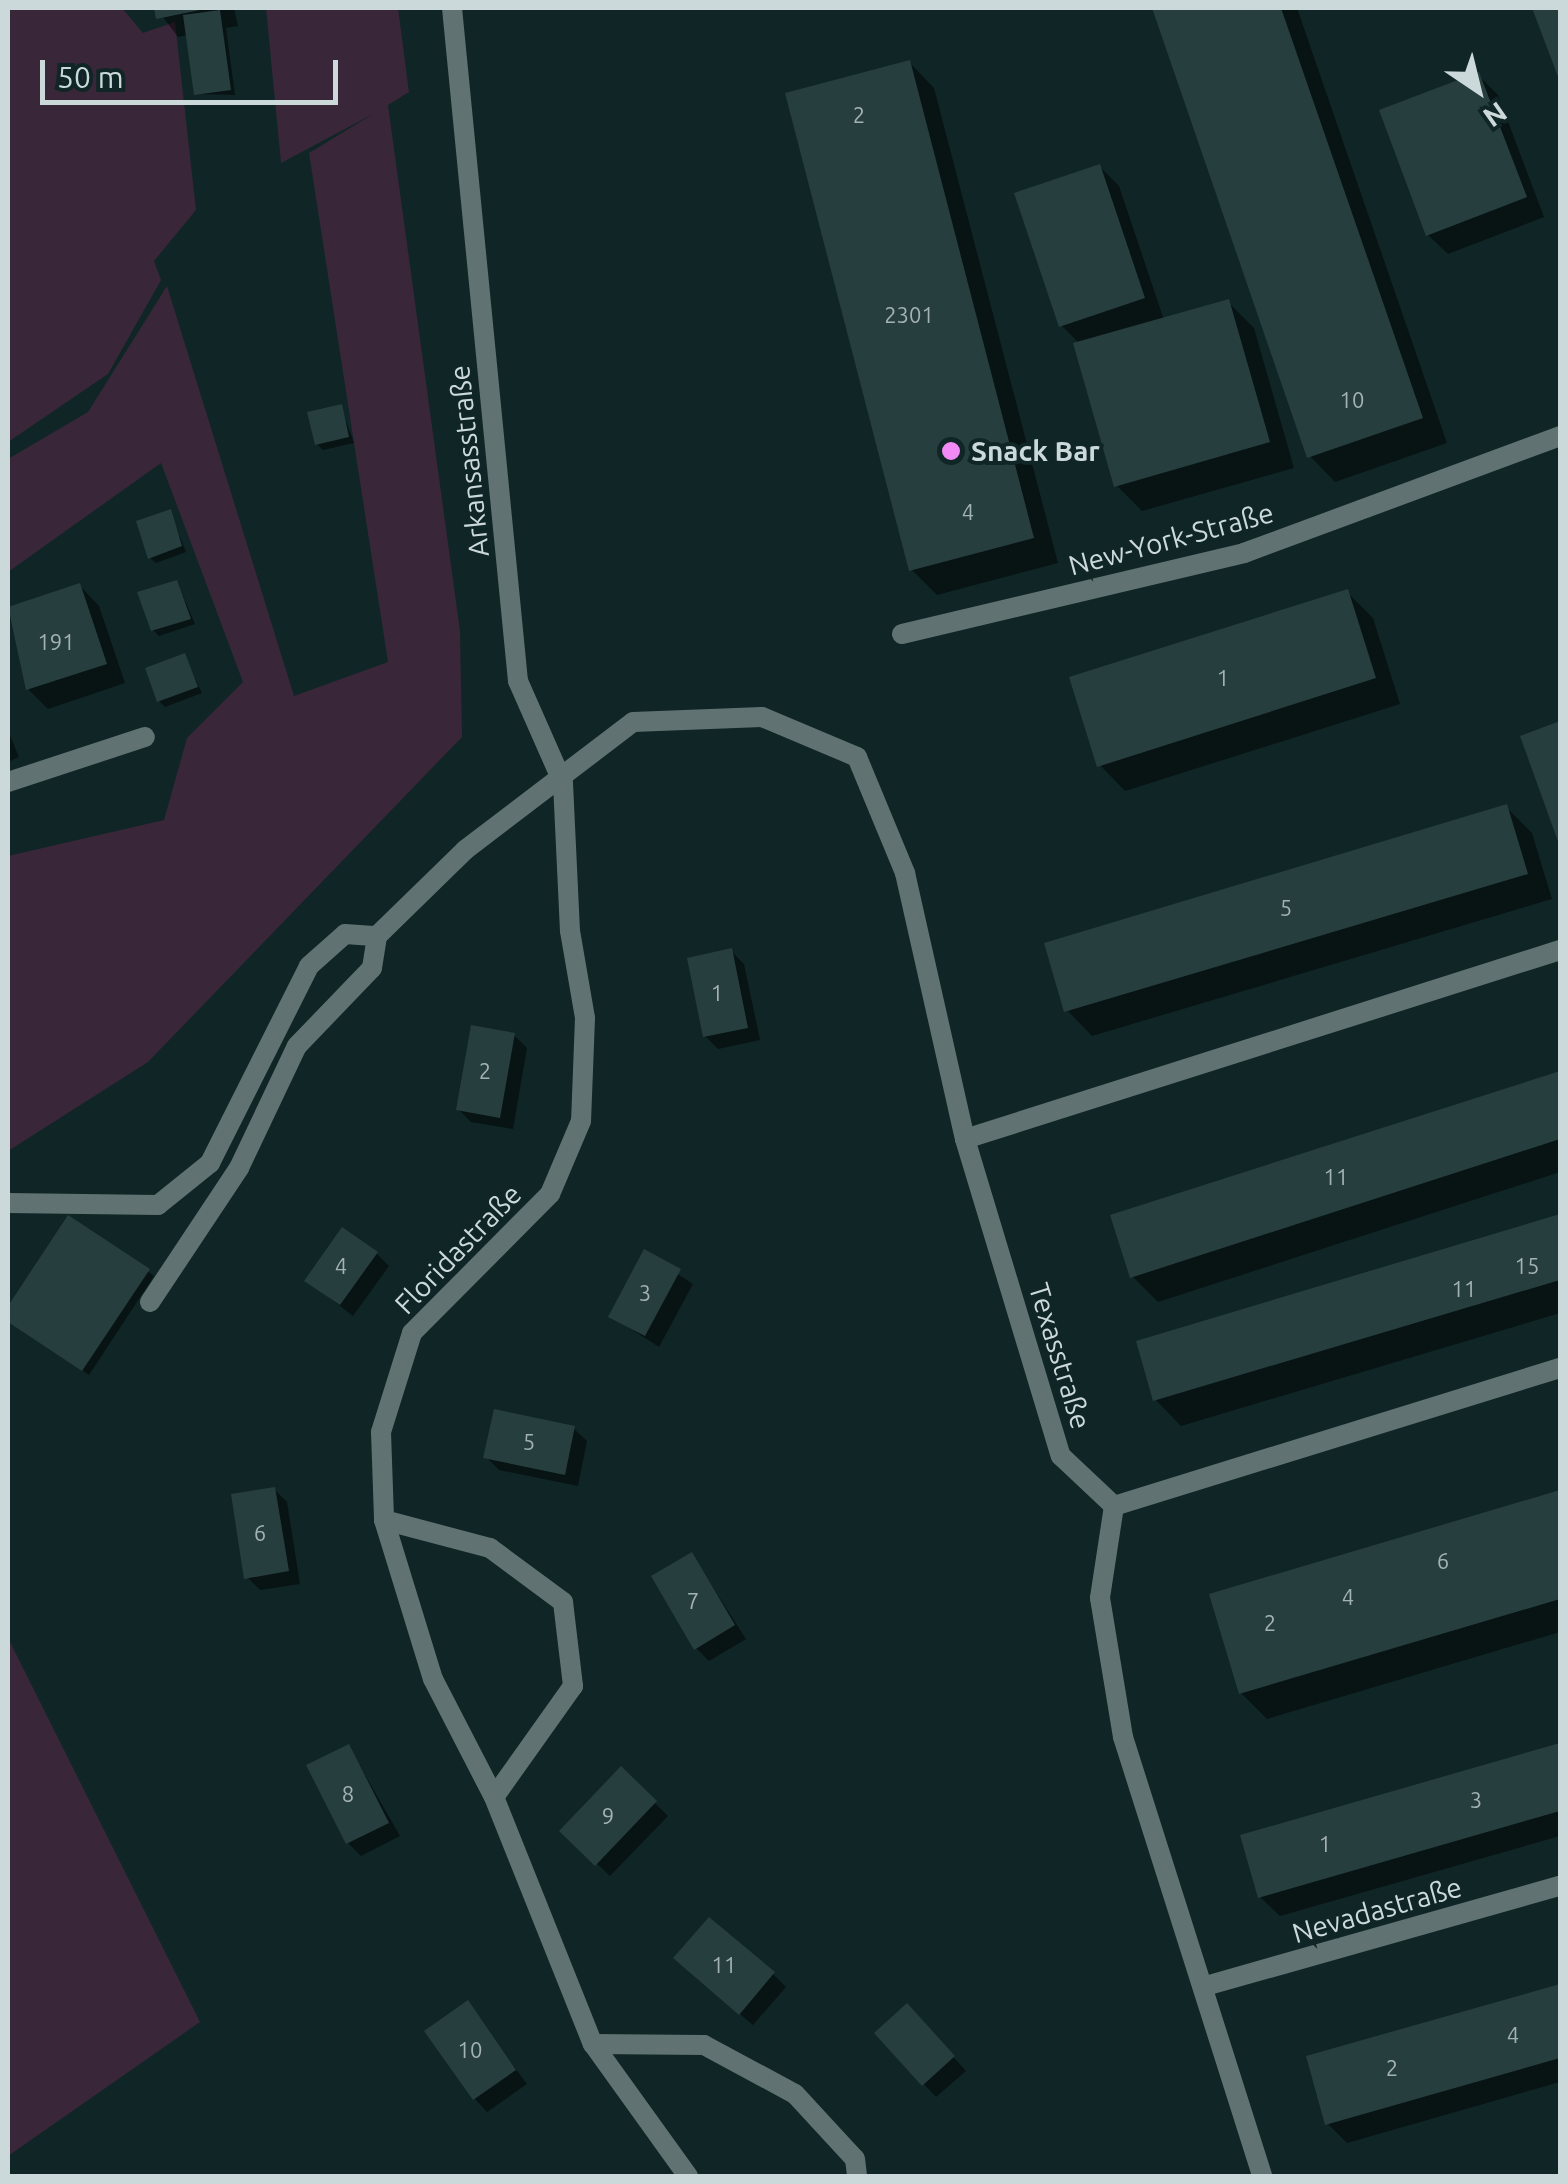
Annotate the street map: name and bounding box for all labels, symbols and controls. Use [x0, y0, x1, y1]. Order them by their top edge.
scale bar [45, 40, 342, 102]
north arrow [1428, 40, 1528, 140]
text: 50 m [57, 60, 124, 94]
text: N [1478, 96, 1513, 134]
house number: 2 [853, 102, 865, 128]
house number: 2301 [884, 302, 934, 328]
street label: Arkansasstraße [442, 364, 496, 558]
house number: 10 [1340, 387, 1364, 413]
place label: Snack Bar [971, 434, 1100, 468]
marker: Snack Bar [940, 440, 962, 462]
street label: New-York-Straße [1065, 495, 1277, 583]
house number: 4 [962, 499, 974, 525]
house number: 191 [37, 629, 75, 655]
house number: 1 [1217, 665, 1229, 691]
house number: 5 [1280, 895, 1292, 921]
house number: 1 [711, 980, 723, 1006]
house number: 2 [479, 1058, 491, 1084]
house number: 11 [1324, 1164, 1348, 1190]
street label: Floridastraße [388, 1177, 528, 1321]
house number: 4 [335, 1253, 347, 1279]
house number: 15 [1515, 1253, 1539, 1279]
house number: 11 [1452, 1276, 1476, 1302]
street label: Texasstraße [1022, 1279, 1098, 1433]
house number: 3 [639, 1280, 651, 1306]
house number: 5 [523, 1429, 535, 1455]
house number: 6 [254, 1520, 266, 1546]
house number: 6 [1437, 1548, 1449, 1574]
house number: 4 [1342, 1584, 1354, 1610]
house number: 7 [687, 1588, 699, 1614]
house number: 2 [1264, 1610, 1276, 1636]
house number: 8 [342, 1781, 354, 1807]
house number: 3 [1470, 1787, 1482, 1813]
house number: 9 [602, 1803, 614, 1829]
house number: 1 [1319, 1831, 1331, 1857]
street label: Nevadastraße [1288, 1870, 1466, 1950]
house number: 11 [712, 1952, 736, 1978]
house number: 4 [1507, 2022, 1519, 2048]
house number: 10 [458, 2037, 482, 2063]
house number: 2 [1386, 2055, 1398, 2081]

